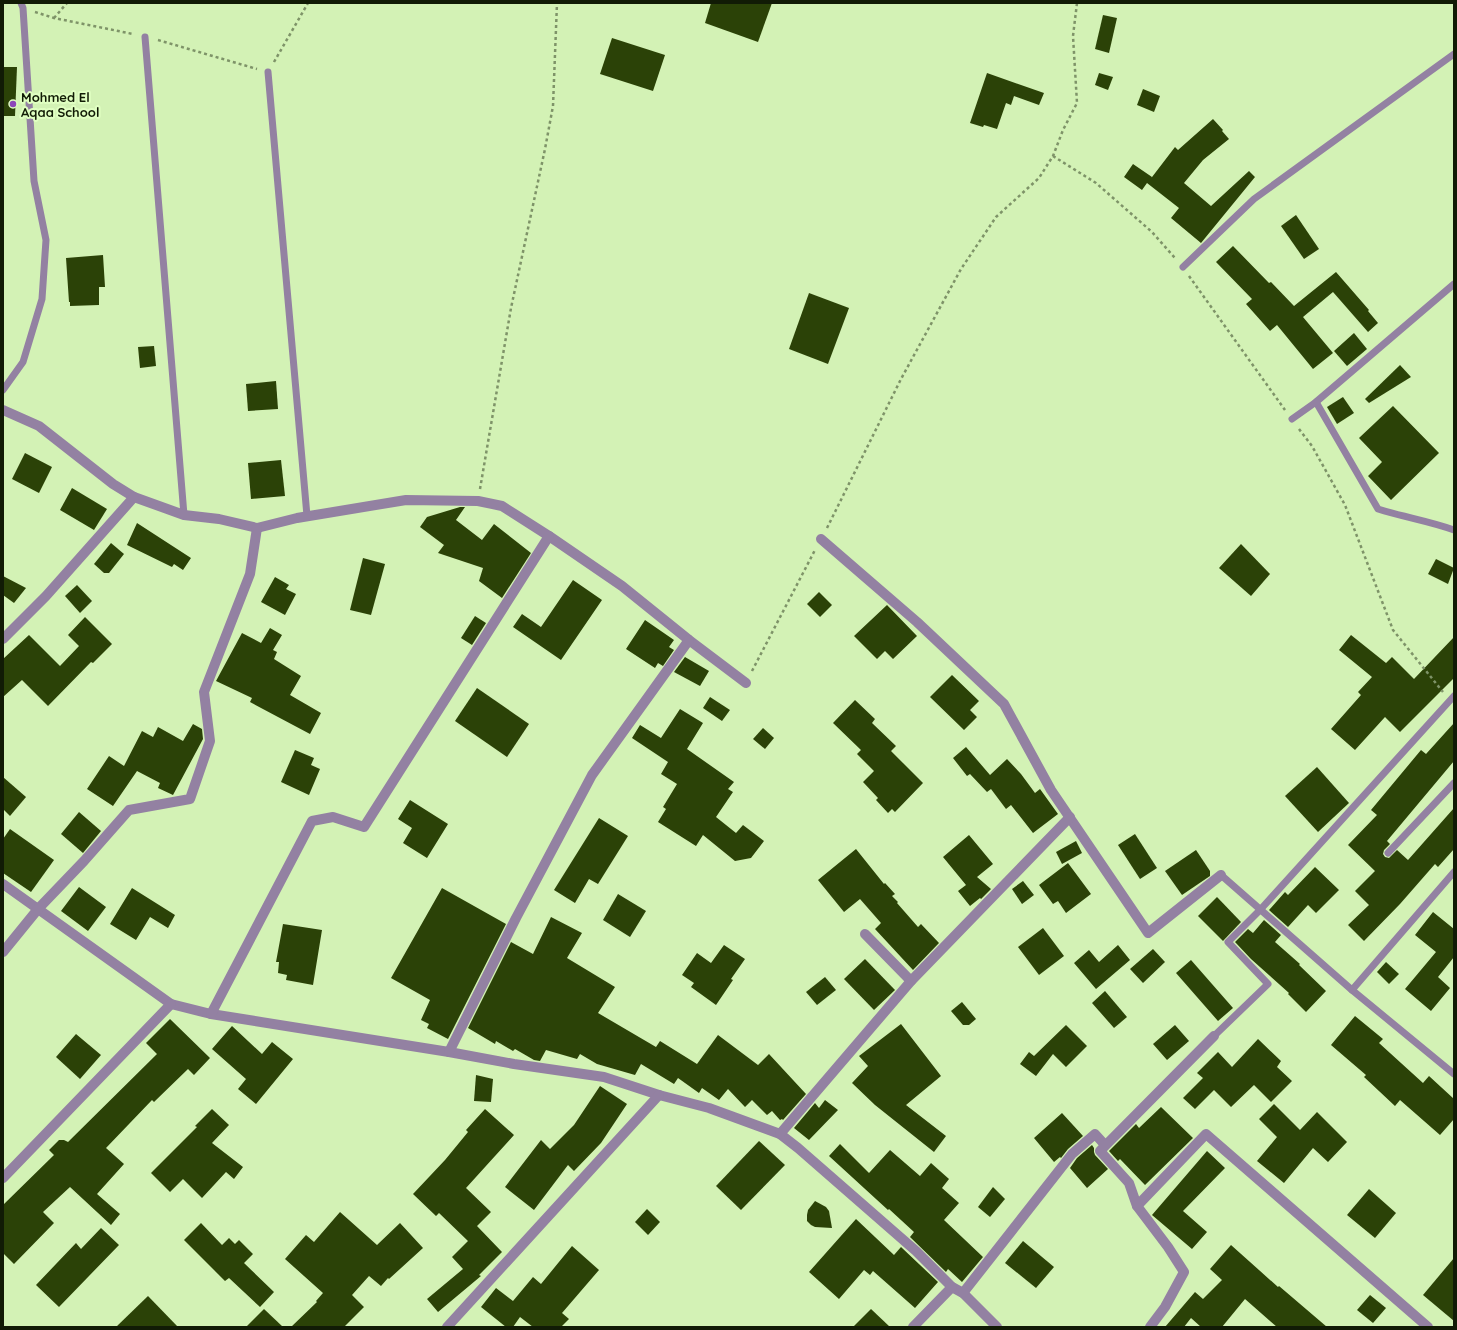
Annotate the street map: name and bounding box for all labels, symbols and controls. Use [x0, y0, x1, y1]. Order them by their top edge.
place label: Mohmed El Aqaa School [21, 89, 99, 120]
marker: Mohmed El Aqaa School [8, 99, 18, 109]

